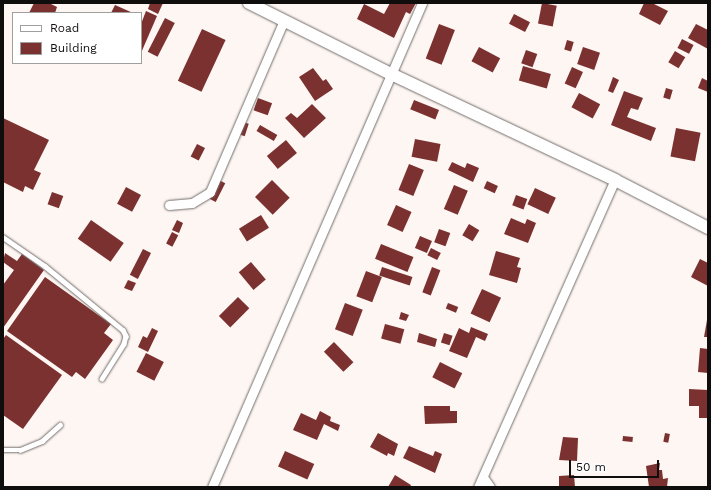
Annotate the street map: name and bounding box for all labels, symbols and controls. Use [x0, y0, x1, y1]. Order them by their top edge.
legend [12, 12, 142, 64]
text: Road [50, 21, 79, 35]
text: Building [50, 41, 97, 55]
scale bar [571, 452, 661, 478]
text: 50 m [576, 460, 606, 474]

